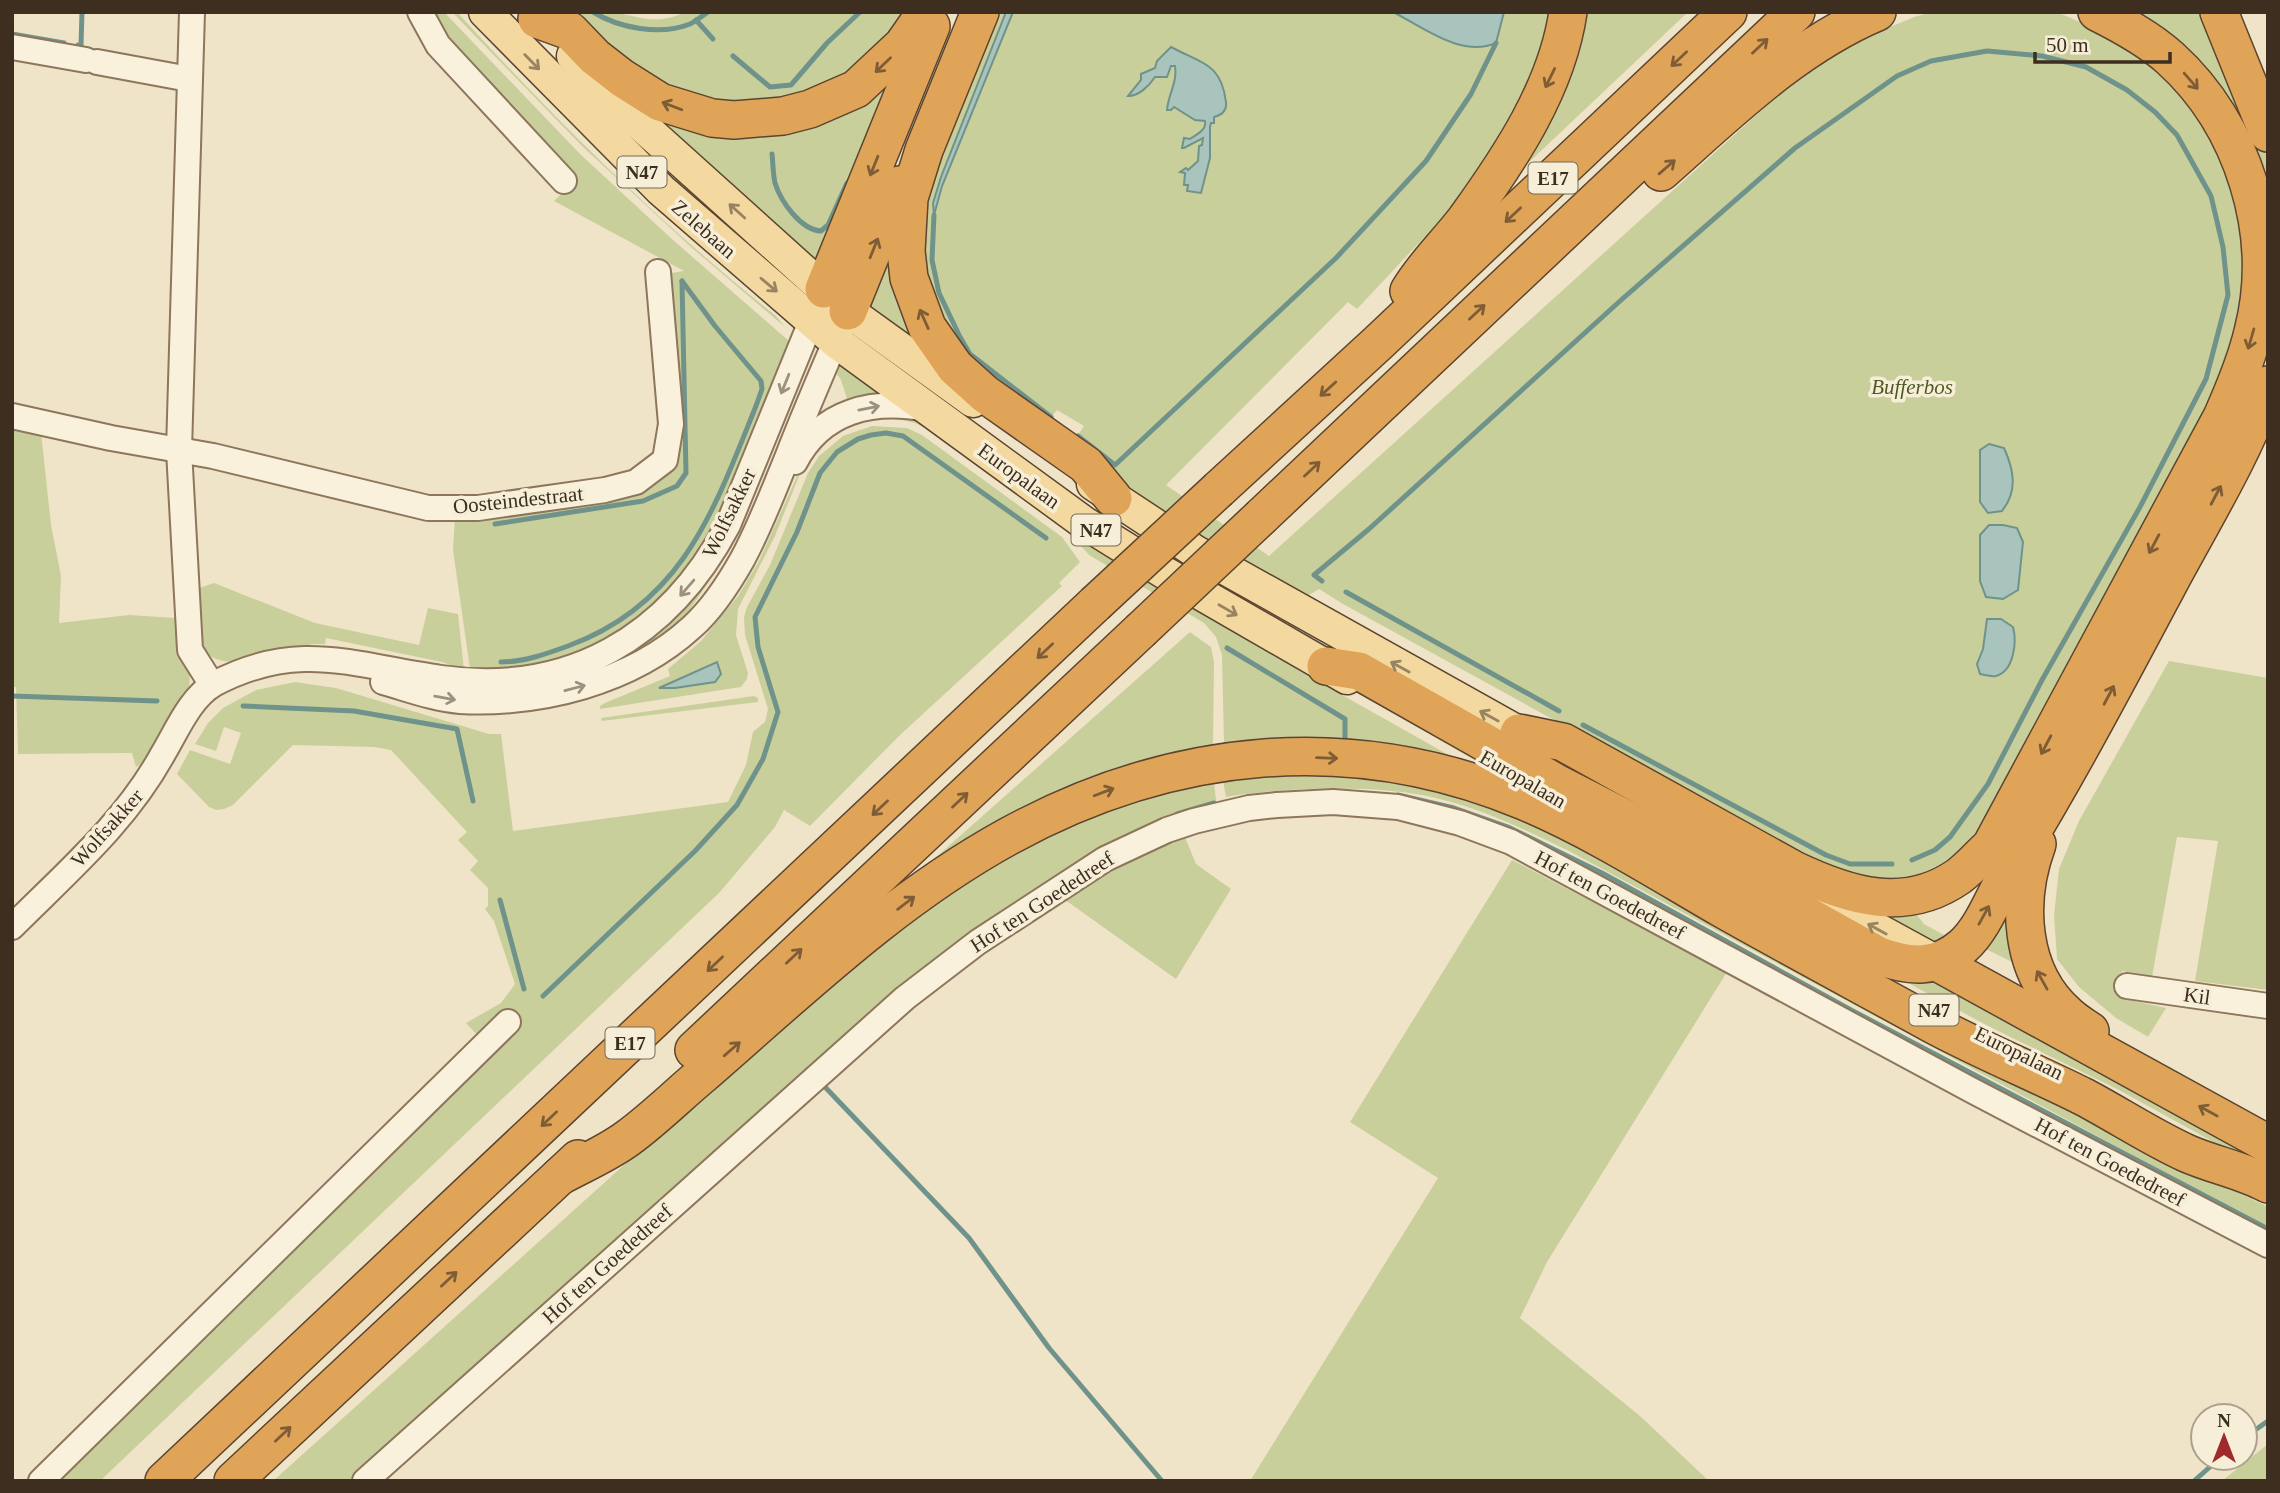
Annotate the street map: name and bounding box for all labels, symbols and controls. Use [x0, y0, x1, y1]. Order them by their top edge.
scale bar [2035, 21, 2170, 65]
text: 50 m [2046, 33, 2089, 57]
one-way arrow [1751, 38, 1768, 55]
one-way arrow [1671, 51, 1688, 68]
one-way arrow [524, 53, 541, 70]
one-way arrow [874, 57, 892, 73]
one-way arrow [1543, 67, 1556, 88]
one-way arrow [2183, 72, 2199, 90]
one-way arrow [661, 99, 683, 112]
one-way arrow [867, 155, 880, 177]
road number: N47 [618, 156, 666, 188]
one-way arrow [1658, 158, 1675, 175]
road number: E17 [1528, 162, 1578, 194]
street label: Zelebaan [667, 195, 741, 264]
one-way arrow [729, 202, 746, 219]
one-way arrow [1505, 207, 1522, 224]
one-way arrow [868, 237, 881, 259]
one-way arrow [759, 277, 777, 293]
one-way arrow [1468, 304, 1485, 321]
one-way arrow [917, 309, 930, 331]
one-way arrow [2244, 327, 2257, 350]
one-way arrow [778, 372, 791, 394]
park label: Bufferbos [1871, 375, 1953, 399]
one-way arrow [1320, 381, 1337, 398]
one-way arrow [857, 401, 880, 414]
street label: Europalaan [973, 438, 1065, 514]
one-way arrow [1303, 460, 1320, 477]
street label: Wolfsakker [697, 464, 761, 562]
street label: Oosteindestraat [452, 481, 584, 519]
one-way arrow [2209, 485, 2223, 505]
road number: N47 [1072, 514, 1120, 545]
one-way arrow [2147, 533, 2160, 554]
one-way arrow [679, 578, 695, 596]
one-way arrow [1217, 603, 1237, 617]
one-way arrow [1037, 643, 1054, 660]
one-way arrow [1390, 660, 1411, 673]
one-way arrow [563, 681, 586, 694]
one-way arrow [2102, 685, 2116, 706]
one-way arrow [433, 692, 456, 705]
one-way arrow [1479, 709, 1499, 723]
one-way arrow [2039, 734, 2053, 754]
street label: Europalaan [1476, 745, 1571, 814]
one-way arrow [1316, 751, 1339, 764]
street label: Wolfsakker [66, 784, 148, 872]
one-way arrow [1093, 785, 1115, 798]
one-way arrow [951, 792, 968, 809]
one-way arrow [872, 799, 889, 816]
street label: Hof ten Goededreef [1531, 845, 1689, 945]
street label: Hof ten Goededreef [966, 847, 1118, 957]
one-way arrow [896, 895, 915, 910]
one-way arrow [1977, 906, 1991, 926]
one-way arrow [1867, 922, 1888, 935]
one-way arrow [785, 948, 803, 964]
one-way arrow [707, 955, 724, 972]
one-way arrow [2035, 970, 2048, 991]
street label: Kil [2182, 982, 2212, 1010]
road number: N47 [1910, 994, 1958, 1026]
street label: Europalaan [1971, 1021, 2068, 1085]
road number: E17 [606, 1028, 654, 1058]
one-way arrow [723, 1041, 741, 1057]
one-way arrow [2198, 1104, 2219, 1117]
one-way arrow [541, 1111, 558, 1128]
street label: Hof ten Goededreef [2031, 1112, 2189, 1212]
street label: Hof ten Goededreef [537, 1199, 677, 1329]
one-way arrow [440, 1271, 457, 1288]
north arrow [2189, 1402, 2259, 1472]
text: N [2217, 1410, 2231, 1431]
one-way arrow [274, 1426, 291, 1443]

